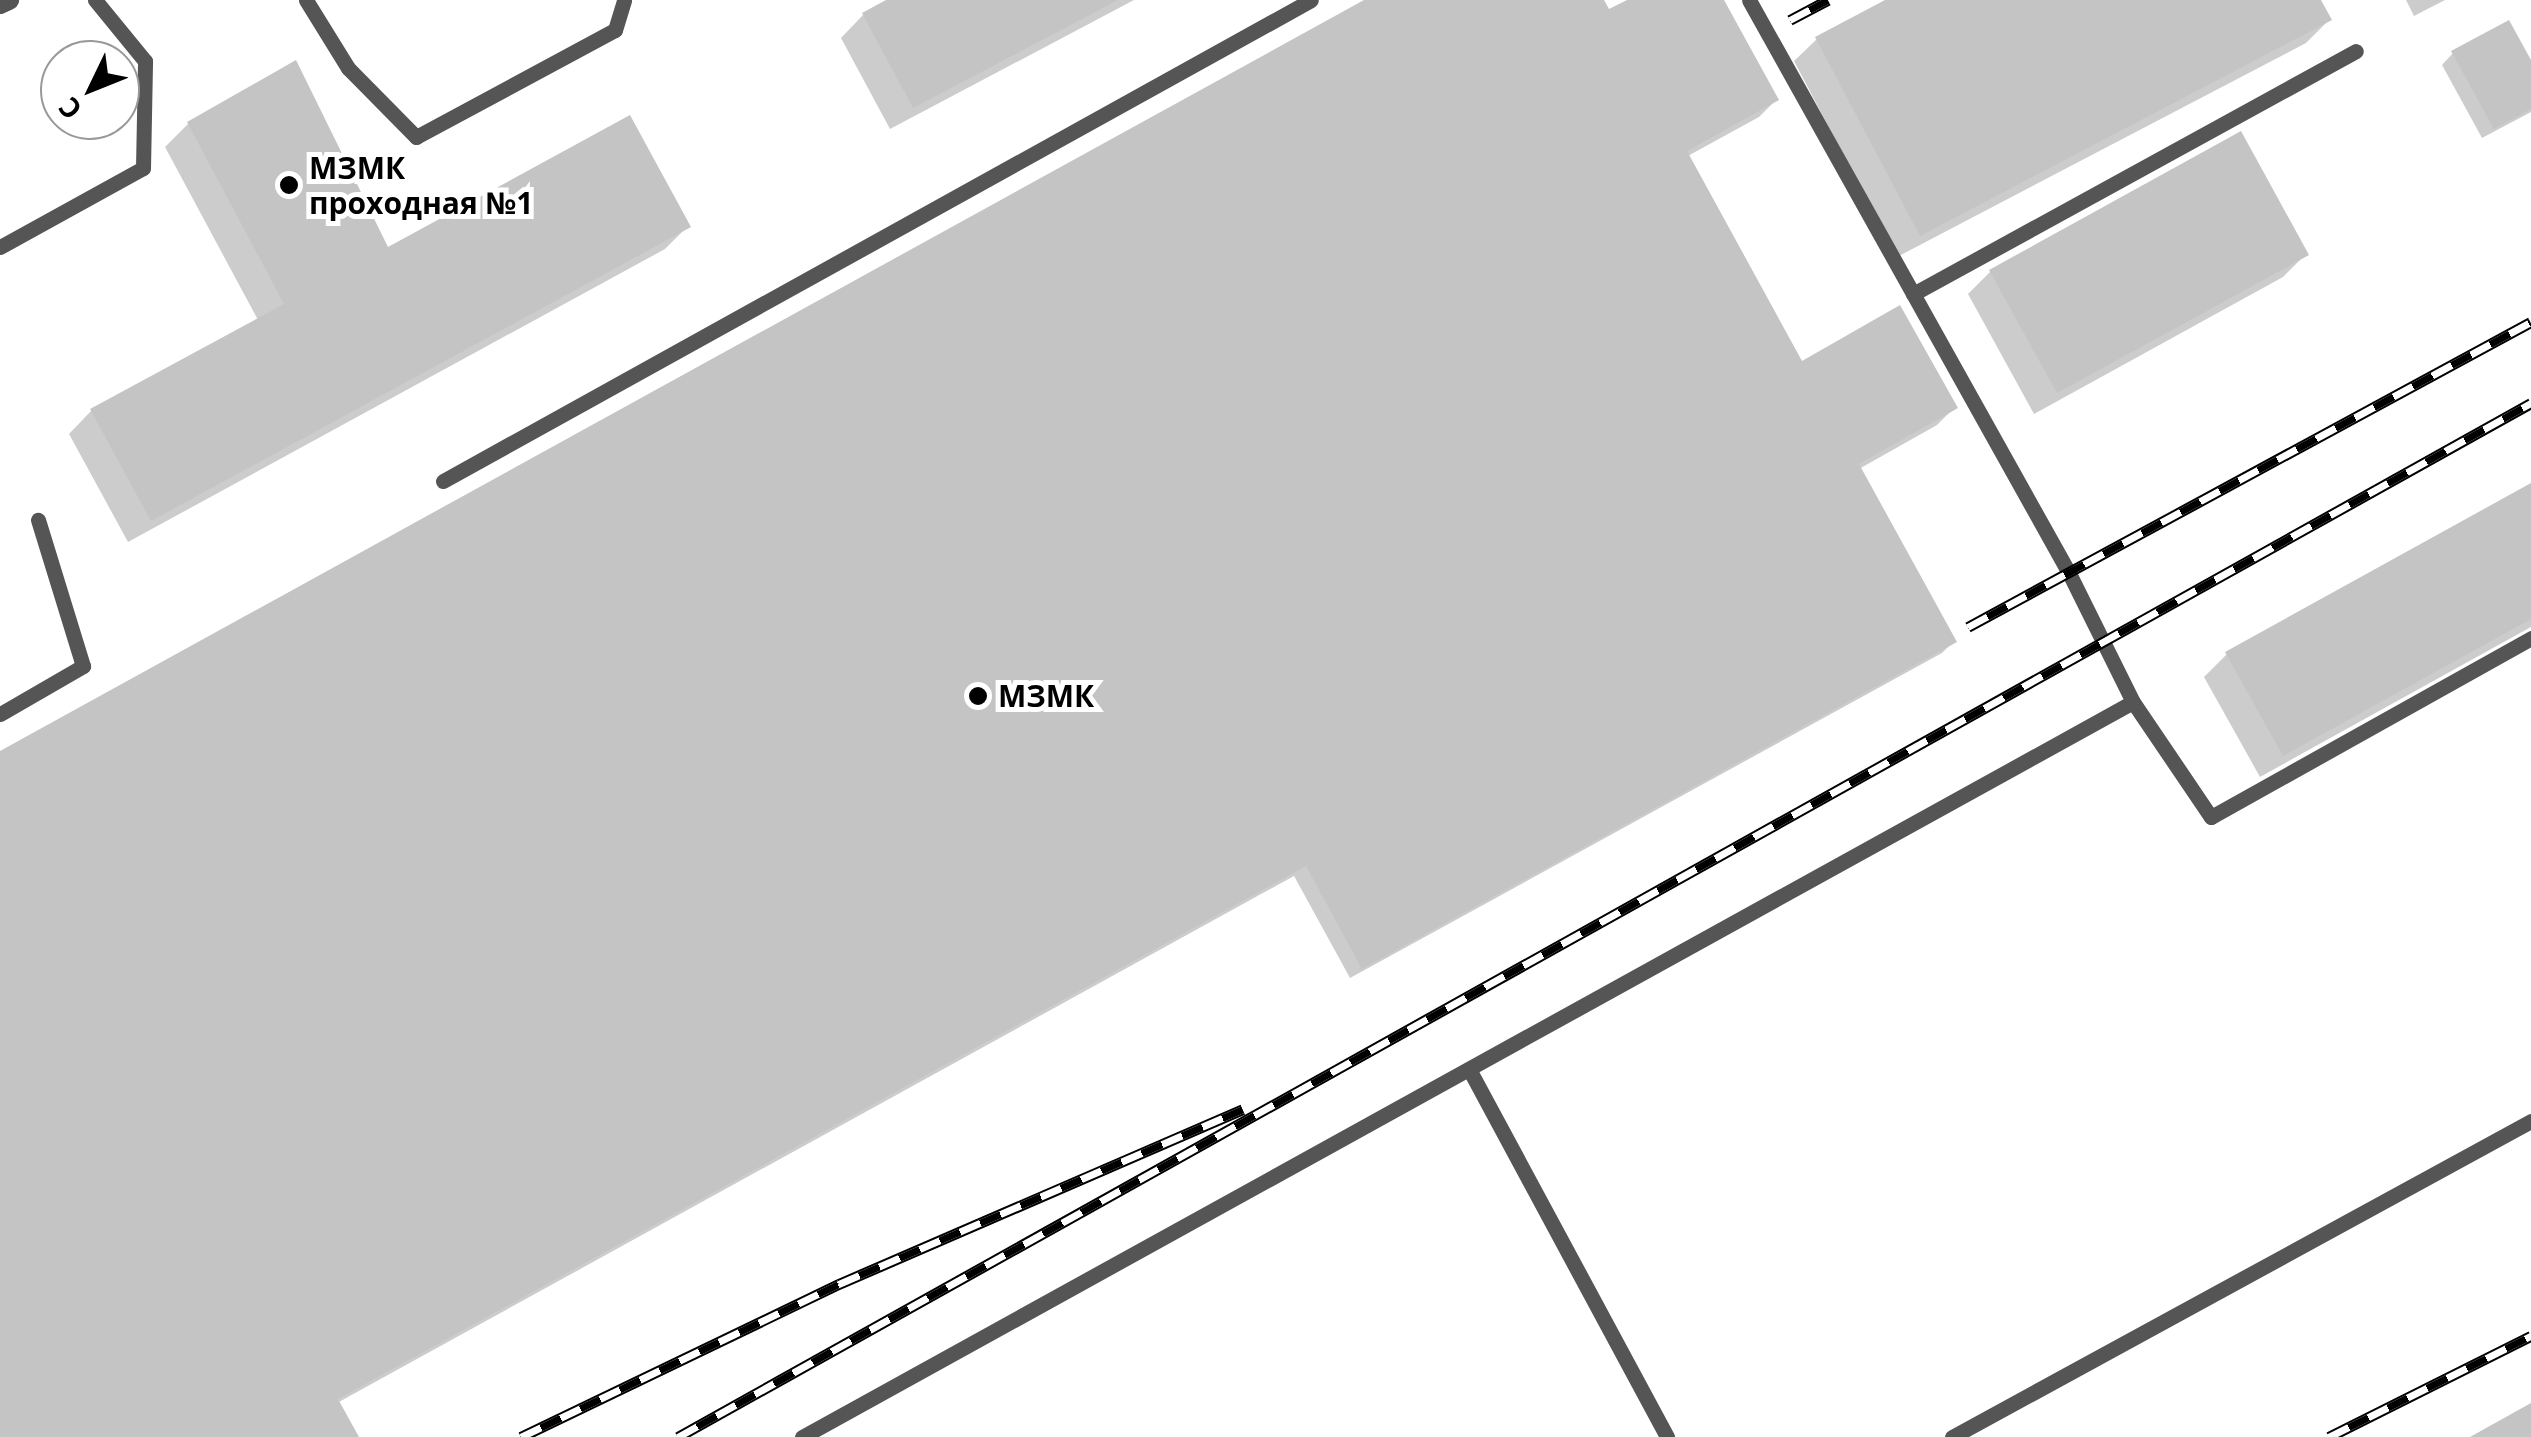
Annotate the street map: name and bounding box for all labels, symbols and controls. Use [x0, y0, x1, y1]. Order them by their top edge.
north arrow [40, 40, 140, 140]
text: С [50, 90, 90, 129]
place label: МЗМК проходная №1 [309, 150, 534, 220]
marker: МЗМК проходная №1 [278, 174, 300, 196]
place label: МЗМК [998, 678, 1094, 714]
marker: МЗМК [967, 685, 989, 707]

